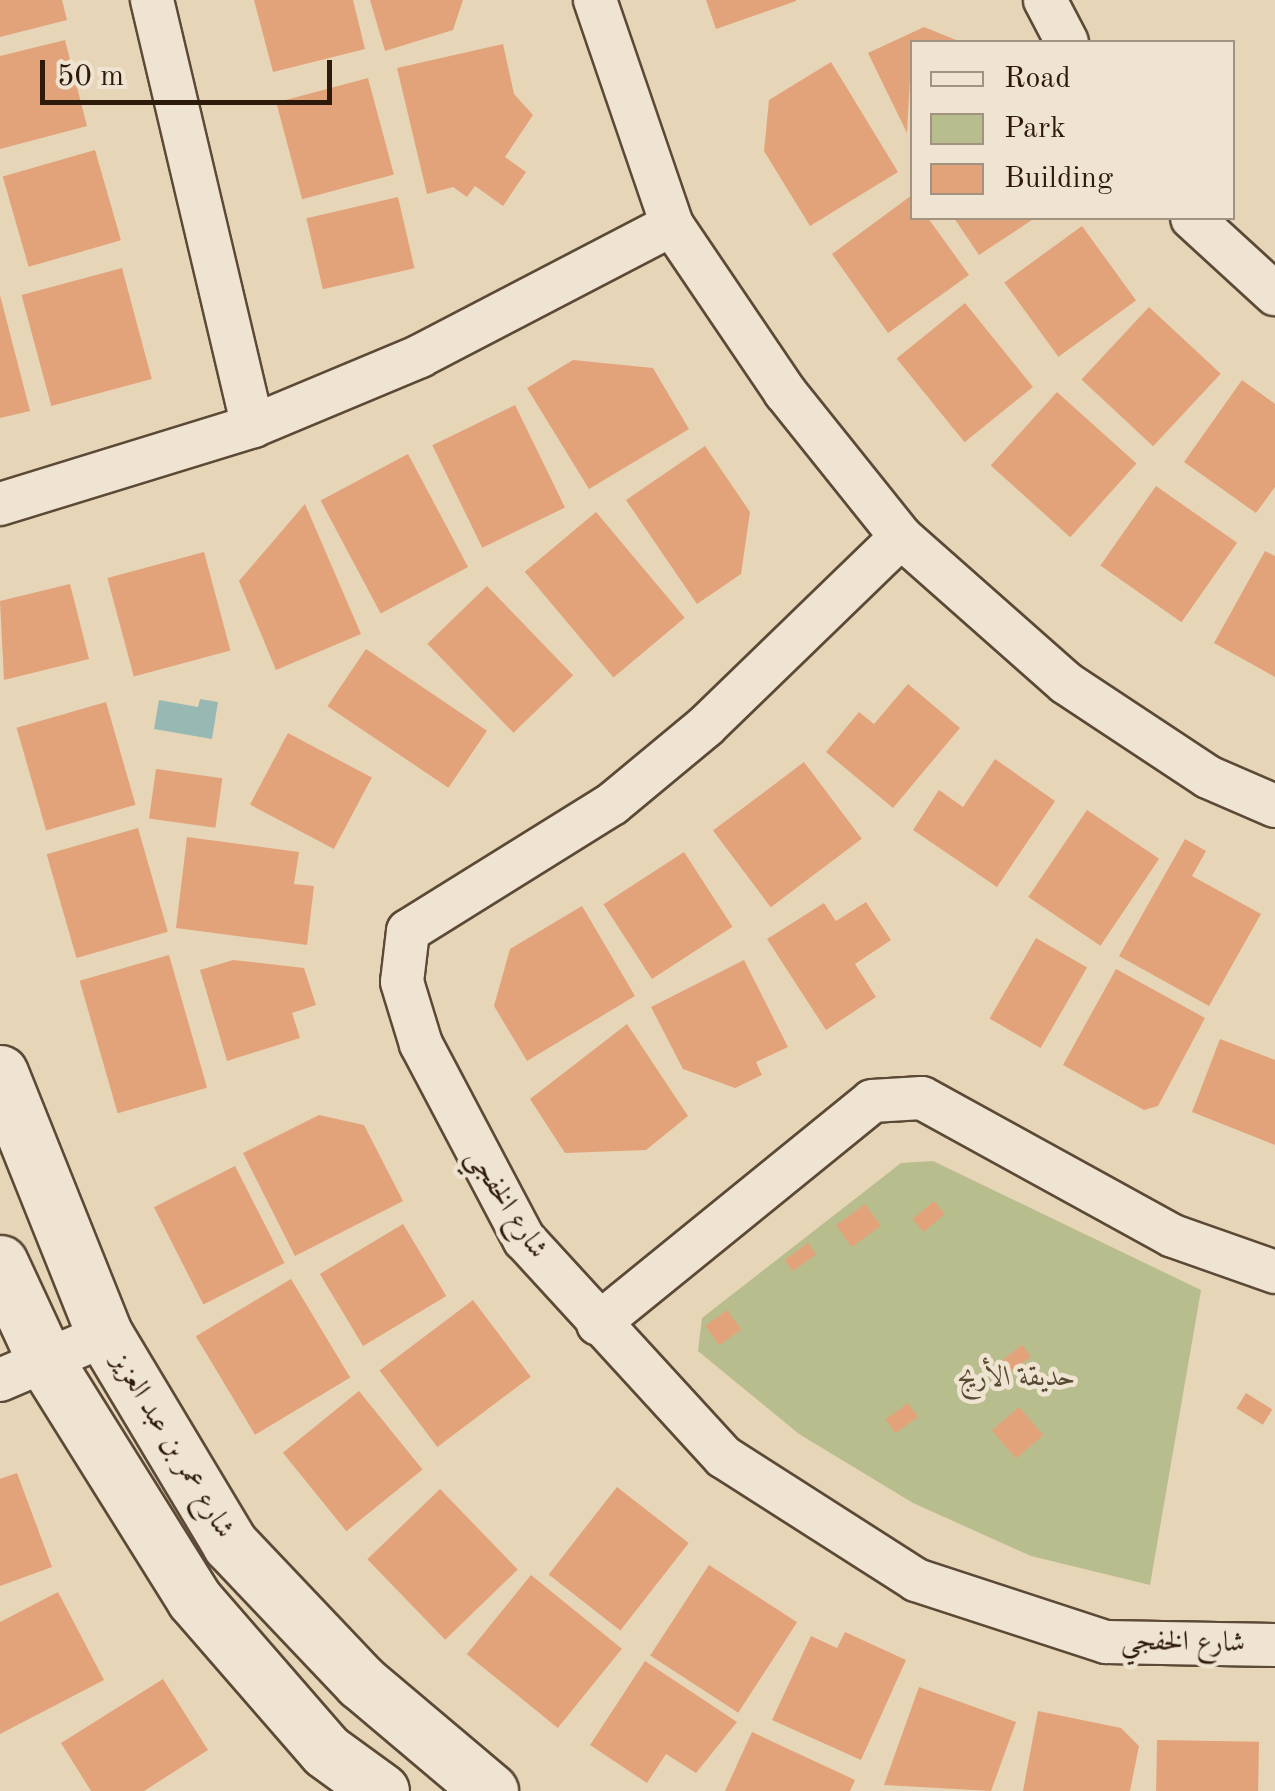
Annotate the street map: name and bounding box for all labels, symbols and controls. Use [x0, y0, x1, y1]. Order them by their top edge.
scale bar [45, 40, 338, 102]
legend [910, 40, 1235, 220]
text: 50 m [57, 62, 124, 92]
text: Road [1004, 64, 1071, 94]
text: Park [1004, 114, 1066, 144]
text: Building [1004, 164, 1113, 194]
street label: شارع الخفجي [458, 1143, 554, 1265]
street label: شارع عمر بن عبد العزيز [103, 1347, 241, 1545]
park label: حديقة الأريج [958, 1361, 1076, 1395]
street label: شارع الخفجي [1121, 1625, 1245, 1661]

